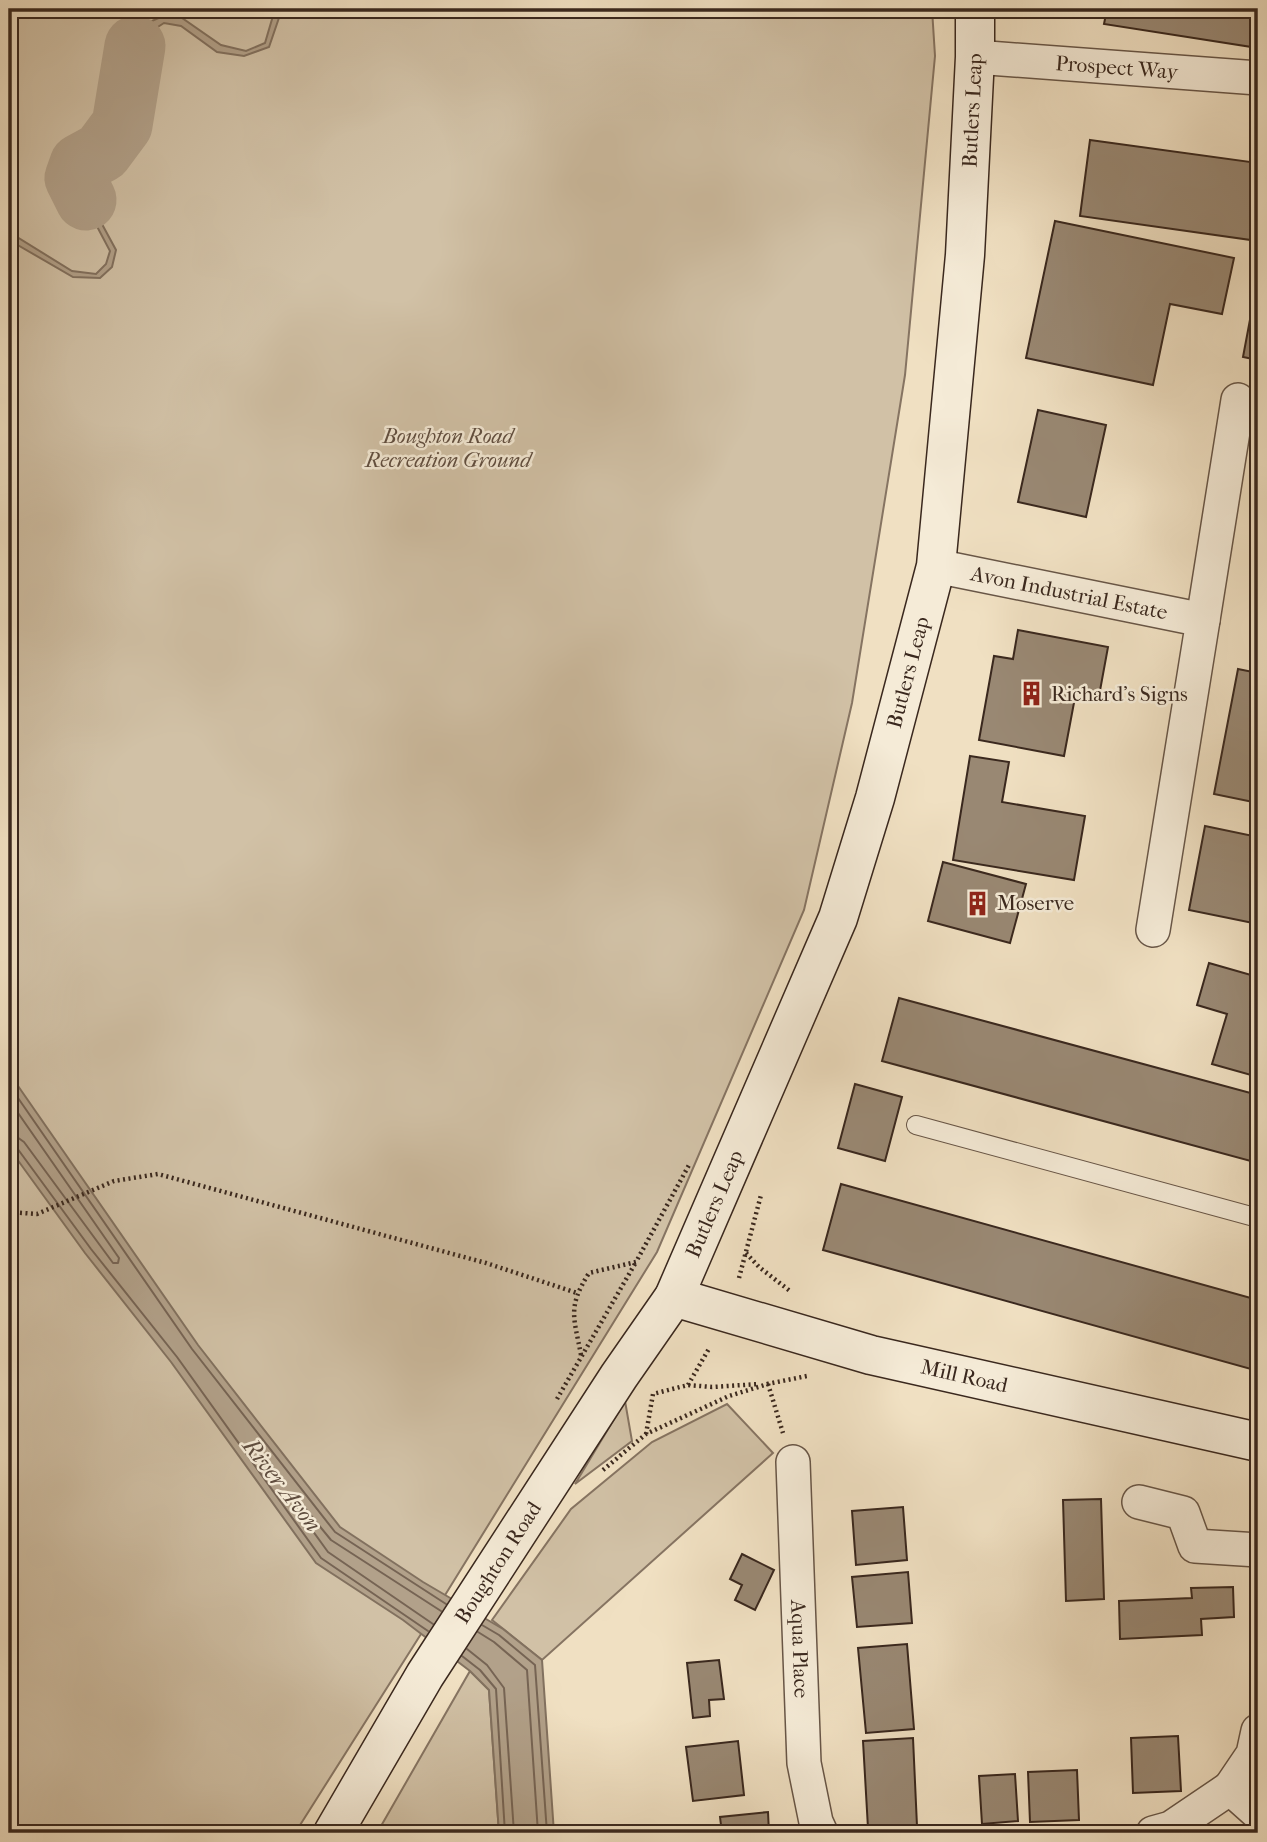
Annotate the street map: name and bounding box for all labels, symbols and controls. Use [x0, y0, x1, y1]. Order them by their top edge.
street label: Prospect Way [1055, 51, 1180, 84]
street label: Butlers Leap [957, 53, 987, 168]
park label: Boughton Road Recreation Ground [363, 424, 533, 472]
street label: Avon Industrial Estate [968, 561, 1170, 625]
street label: Butlers Leap [882, 614, 934, 731]
building icon: Richard’s Signs [1017, 680, 1045, 708]
place label: Richard’s Signs [1051, 682, 1188, 706]
building icon: Moserve [963, 889, 991, 917]
place label: Moserve [997, 891, 1074, 915]
street label: Butlers Leap [681, 1147, 748, 1261]
street label: Mill Road [919, 1355, 1011, 1398]
water label: River Avon [236, 1431, 327, 1537]
street label: Boughton Road [450, 1497, 547, 1628]
street label: Aqua Place [786, 1598, 814, 1698]

